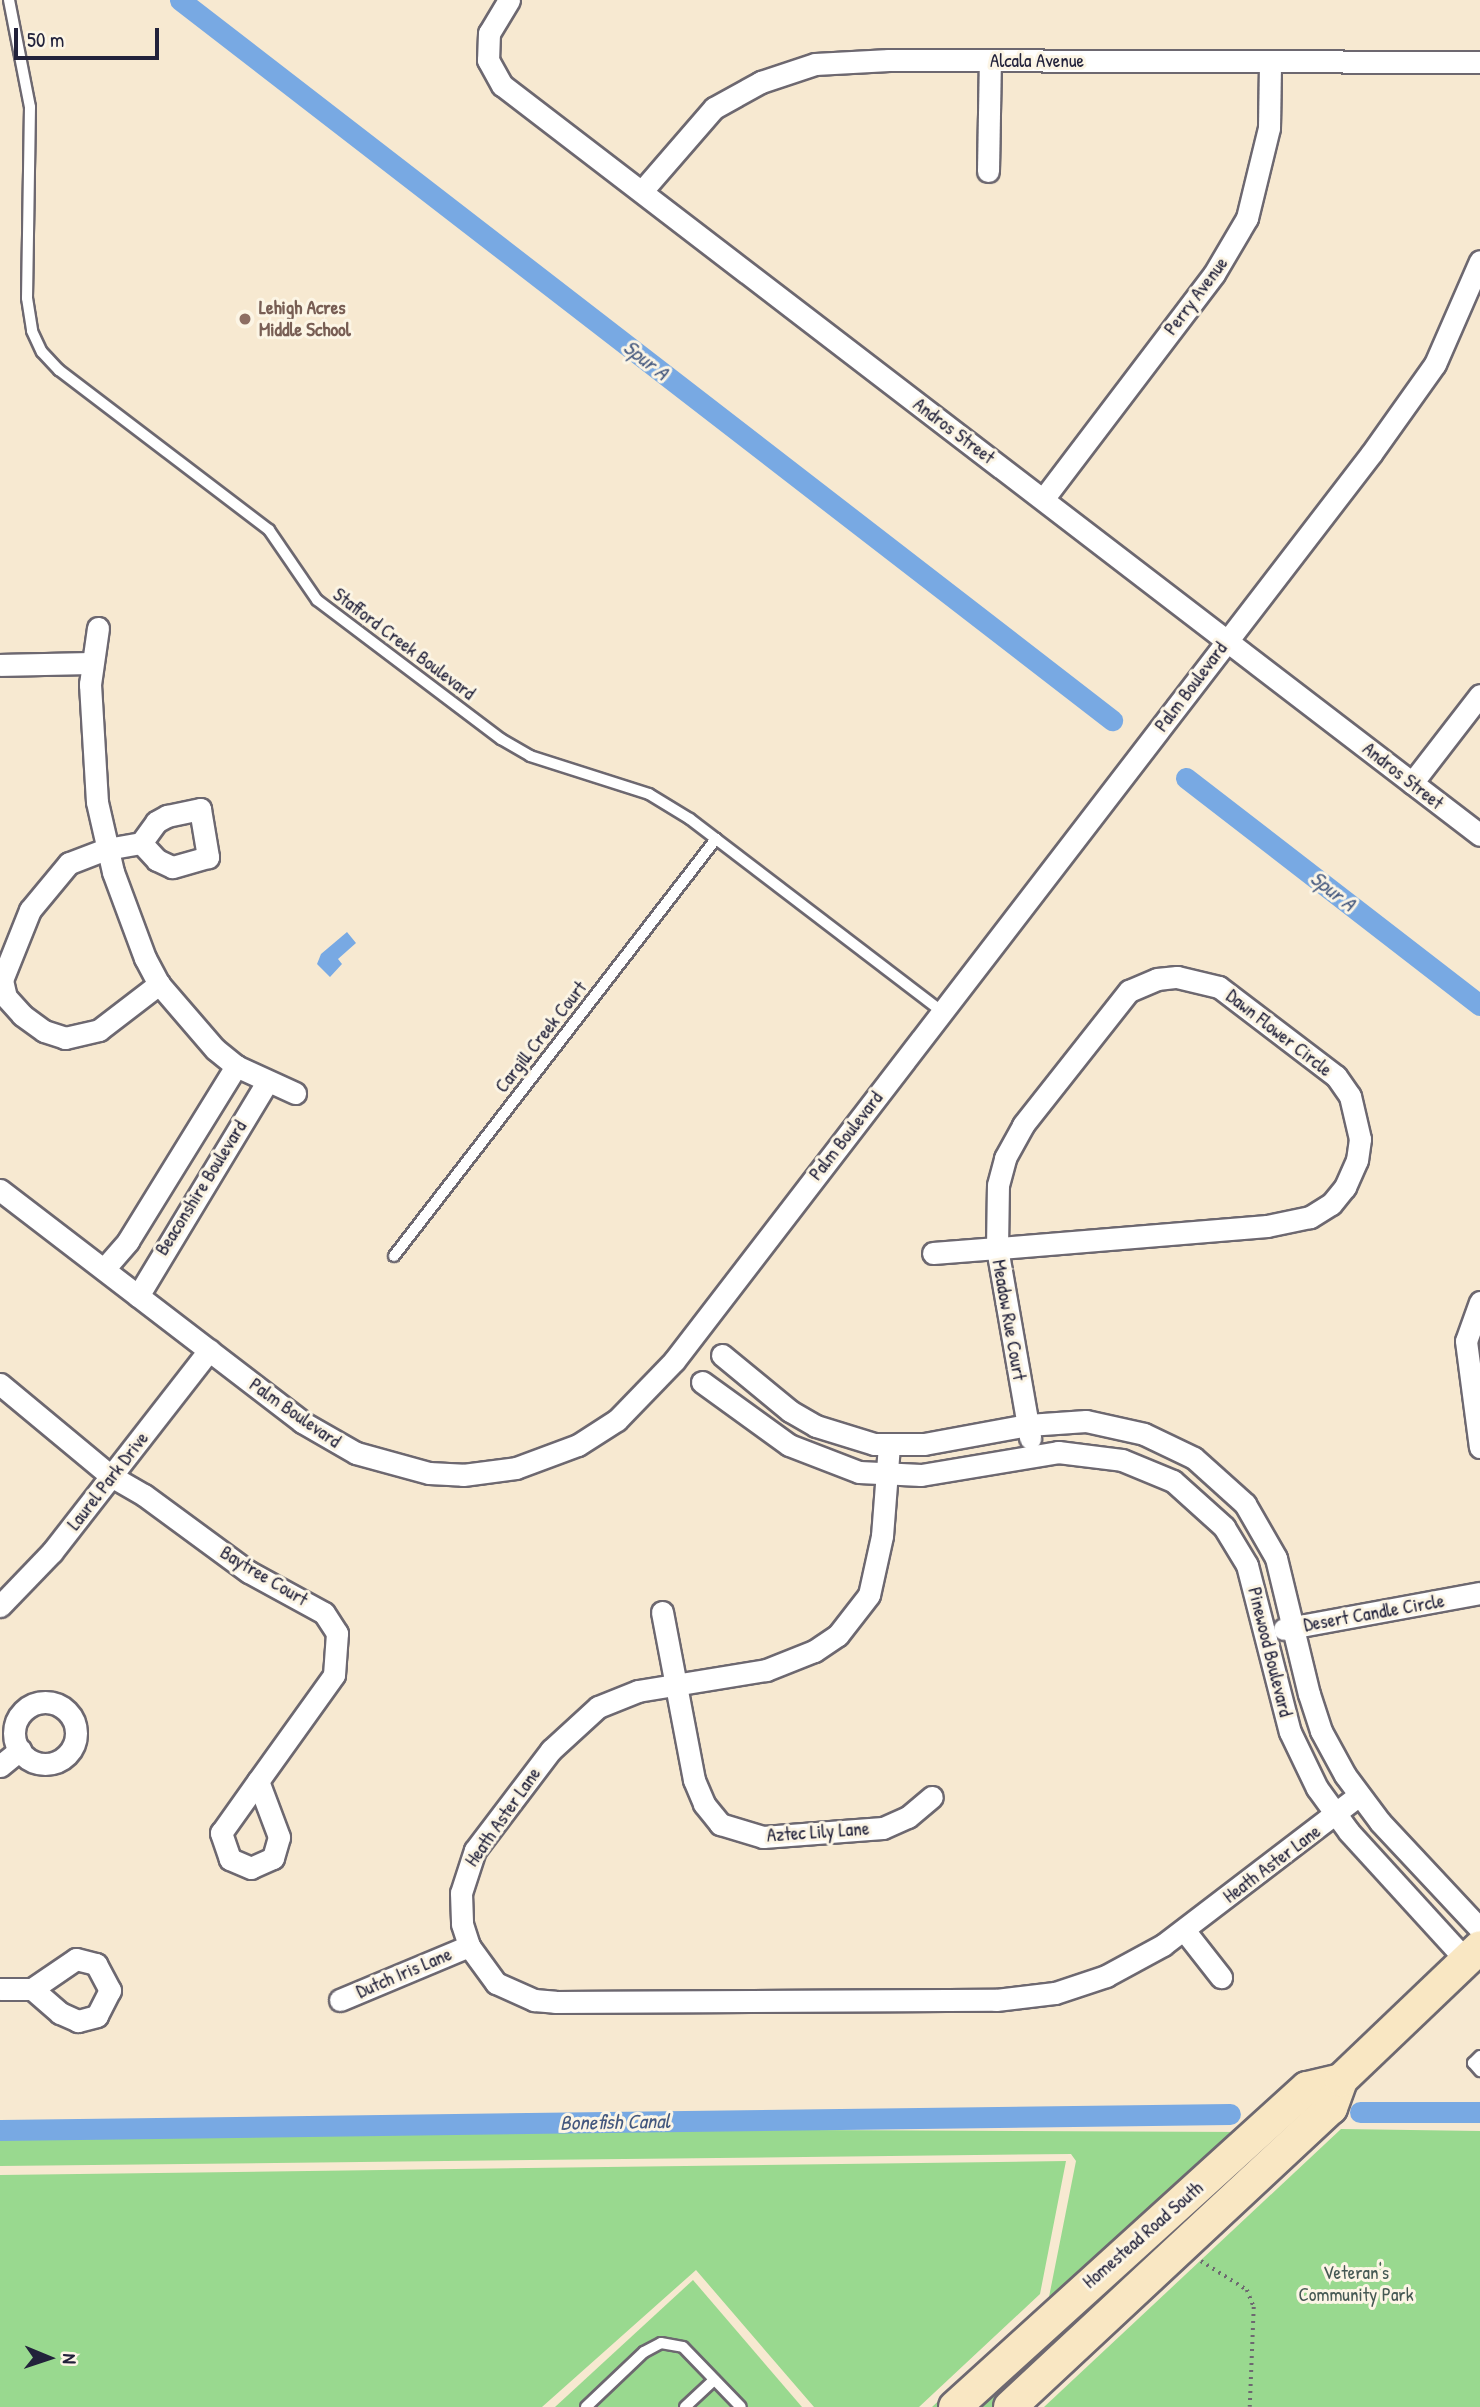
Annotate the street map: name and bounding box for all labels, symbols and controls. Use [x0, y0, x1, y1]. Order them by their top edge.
scale bar [18, 14, 163, 58]
text: 50 m [27, 25, 64, 54]
street label: Alcala Avenue [990, 50, 1084, 72]
street label: Perry Avenue [1159, 252, 1233, 340]
place label: Lehigh Acres Middle School [259, 297, 351, 341]
marker: Lehigh Acres Middle School [237, 311, 253, 327]
water label: Spur A [618, 335, 674, 385]
street label: Andros Street [909, 393, 999, 469]
street label: Stafford Creek Boulevard [329, 583, 479, 705]
street label: Palm Boulevard [1150, 638, 1232, 736]
street label: Andros Street [1358, 737, 1448, 815]
water label: Spur A [1305, 866, 1361, 916]
street label: Cargill Creek Court [490, 977, 592, 1097]
street label: Dawn Flower Circle [1222, 985, 1336, 1081]
street label: Palm Boulevard [804, 1087, 888, 1185]
street label: Beaconshire Boulevard [150, 1117, 252, 1259]
street label: Meadow Rue Court [987, 1258, 1031, 1382]
street label: Palm Boulevard [245, 1373, 345, 1453]
street label: Laurel Park Drive [63, 1427, 153, 1535]
street label: Baytree Court [216, 1541, 312, 1611]
street label: Pinewood Boulevard [1243, 1585, 1297, 1719]
street label: Desert Candle Circle [1302, 1589, 1446, 1637]
street label: Heath Aster Lane [460, 1763, 546, 1871]
street label: Aztec Lily Lane [766, 1817, 870, 1847]
street label: Heath Aster Lane [1219, 1820, 1325, 1908]
street label: Dutch Iris Lane [353, 1943, 455, 2003]
water label: Bonefish Canal [560, 2108, 670, 2136]
street label: Homestead Road South [1078, 2177, 1208, 2293]
park label: Veteran's Community Park [1298, 2262, 1414, 2306]
north arrow [14, 2323, 84, 2393]
text: N [57, 2353, 83, 2364]

